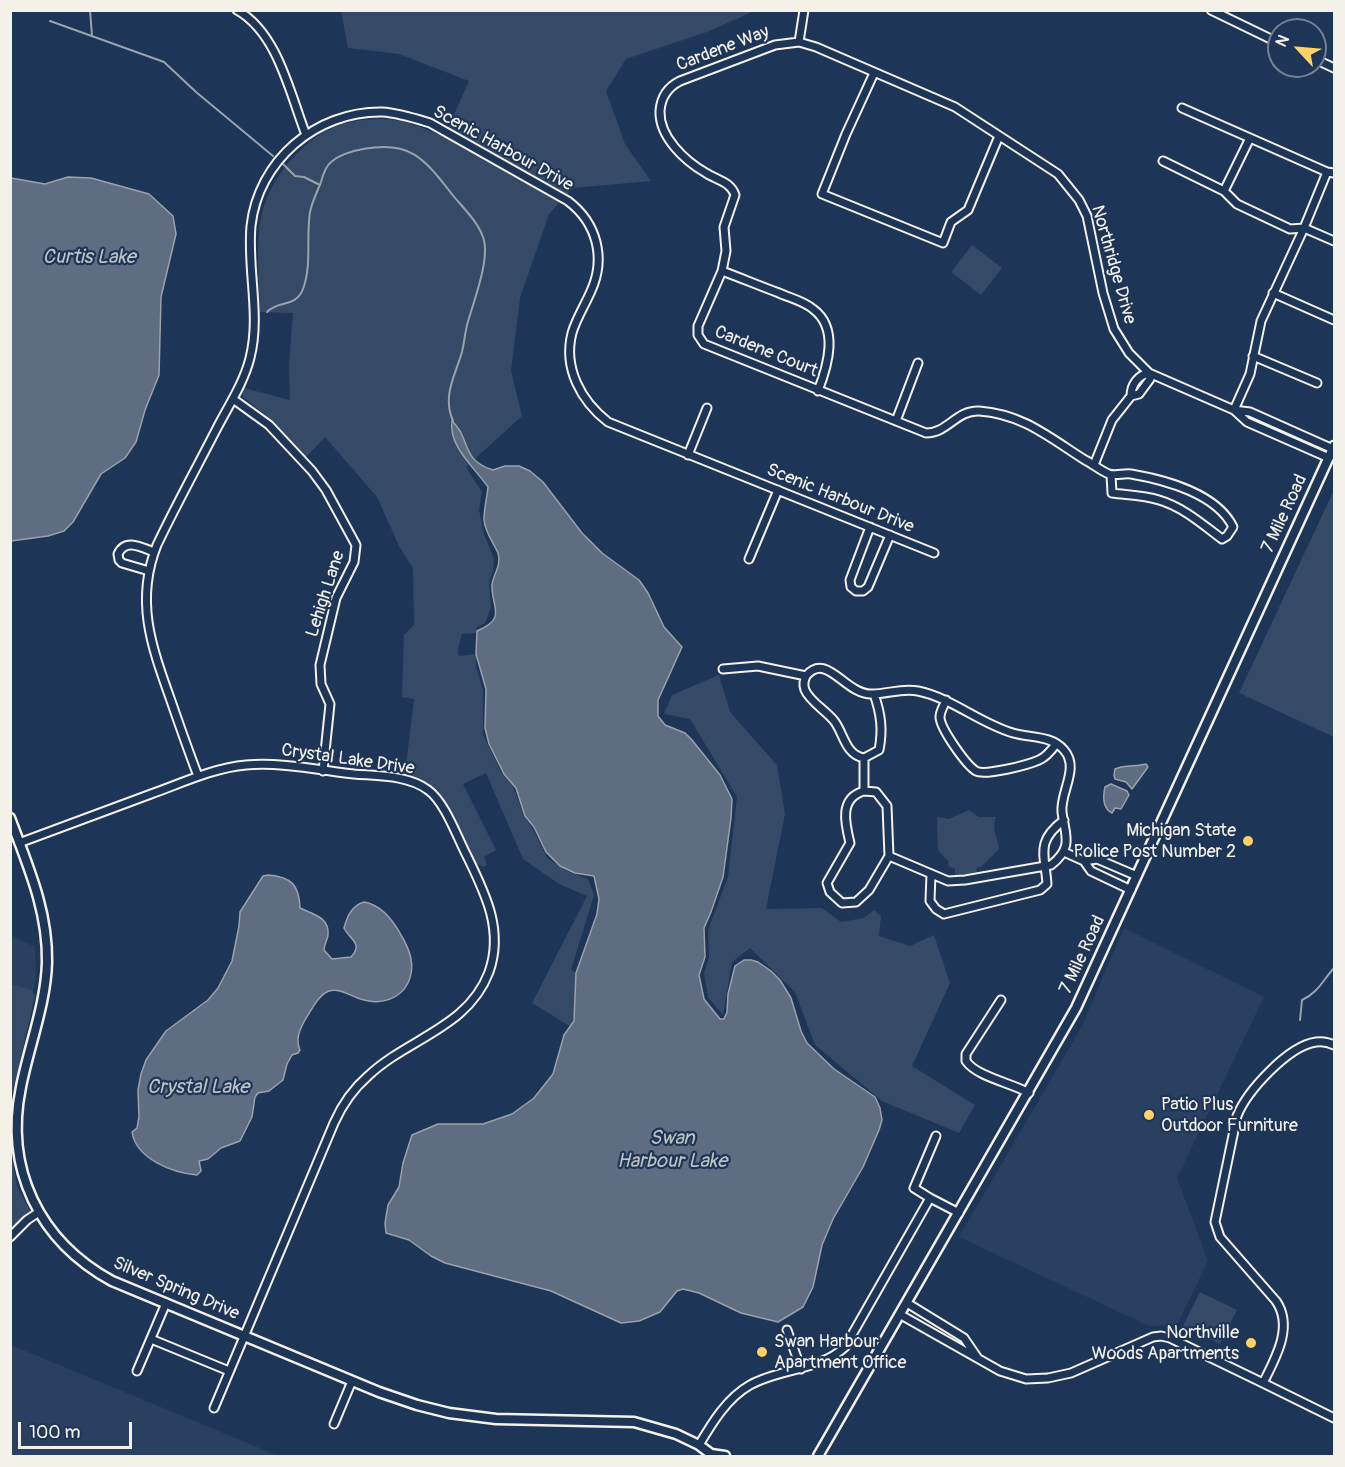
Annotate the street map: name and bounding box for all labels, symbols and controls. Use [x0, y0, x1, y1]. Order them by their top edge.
north arrow [1267, 18, 1327, 78]
street label: Cardene Way [674, 21, 772, 77]
text: N [1271, 32, 1294, 50]
street label: Scenic Harbour Drive [429, 101, 577, 197]
street label: Northridge Drive [1086, 203, 1140, 327]
water label: Curtis Lake [42, 246, 136, 270]
street label: Cardene Court [711, 321, 821, 383]
street label: Scenic Harbour Drive [763, 460, 917, 538]
street label: 7 Mile Road [1257, 471, 1313, 557]
street label: Lehigh Lane [302, 548, 350, 640]
street label: Crystal Lake Drive [280, 740, 416, 780]
place label: Michigan State Police Post Number 2 [1073, 820, 1236, 862]
marker: Michigan State Police Post Number 2 [1241, 834, 1255, 848]
street label: 7 Mile Road [1055, 912, 1111, 998]
water label: Crystal Lake [147, 1076, 249, 1100]
place label: Patio Plus Outdoor Furniture [1161, 1094, 1298, 1136]
marker: Patio Plus Outdoor Furniture [1142, 1108, 1156, 1122]
water label: Swan Harbour Lake [617, 1127, 727, 1174]
street label: Silver Spring Drive [110, 1253, 242, 1325]
place label: Northville Woods Apartments [1091, 1322, 1239, 1364]
place label: Swan Harbour Apartment Office [774, 1331, 906, 1374]
marker: Northville Woods Apartments [1244, 1336, 1258, 1350]
marker: Swan Harbour Apartment Office [755, 1345, 769, 1359]
scale bar [21, 1410, 135, 1448]
text: 100 m [29, 1421, 81, 1444]

